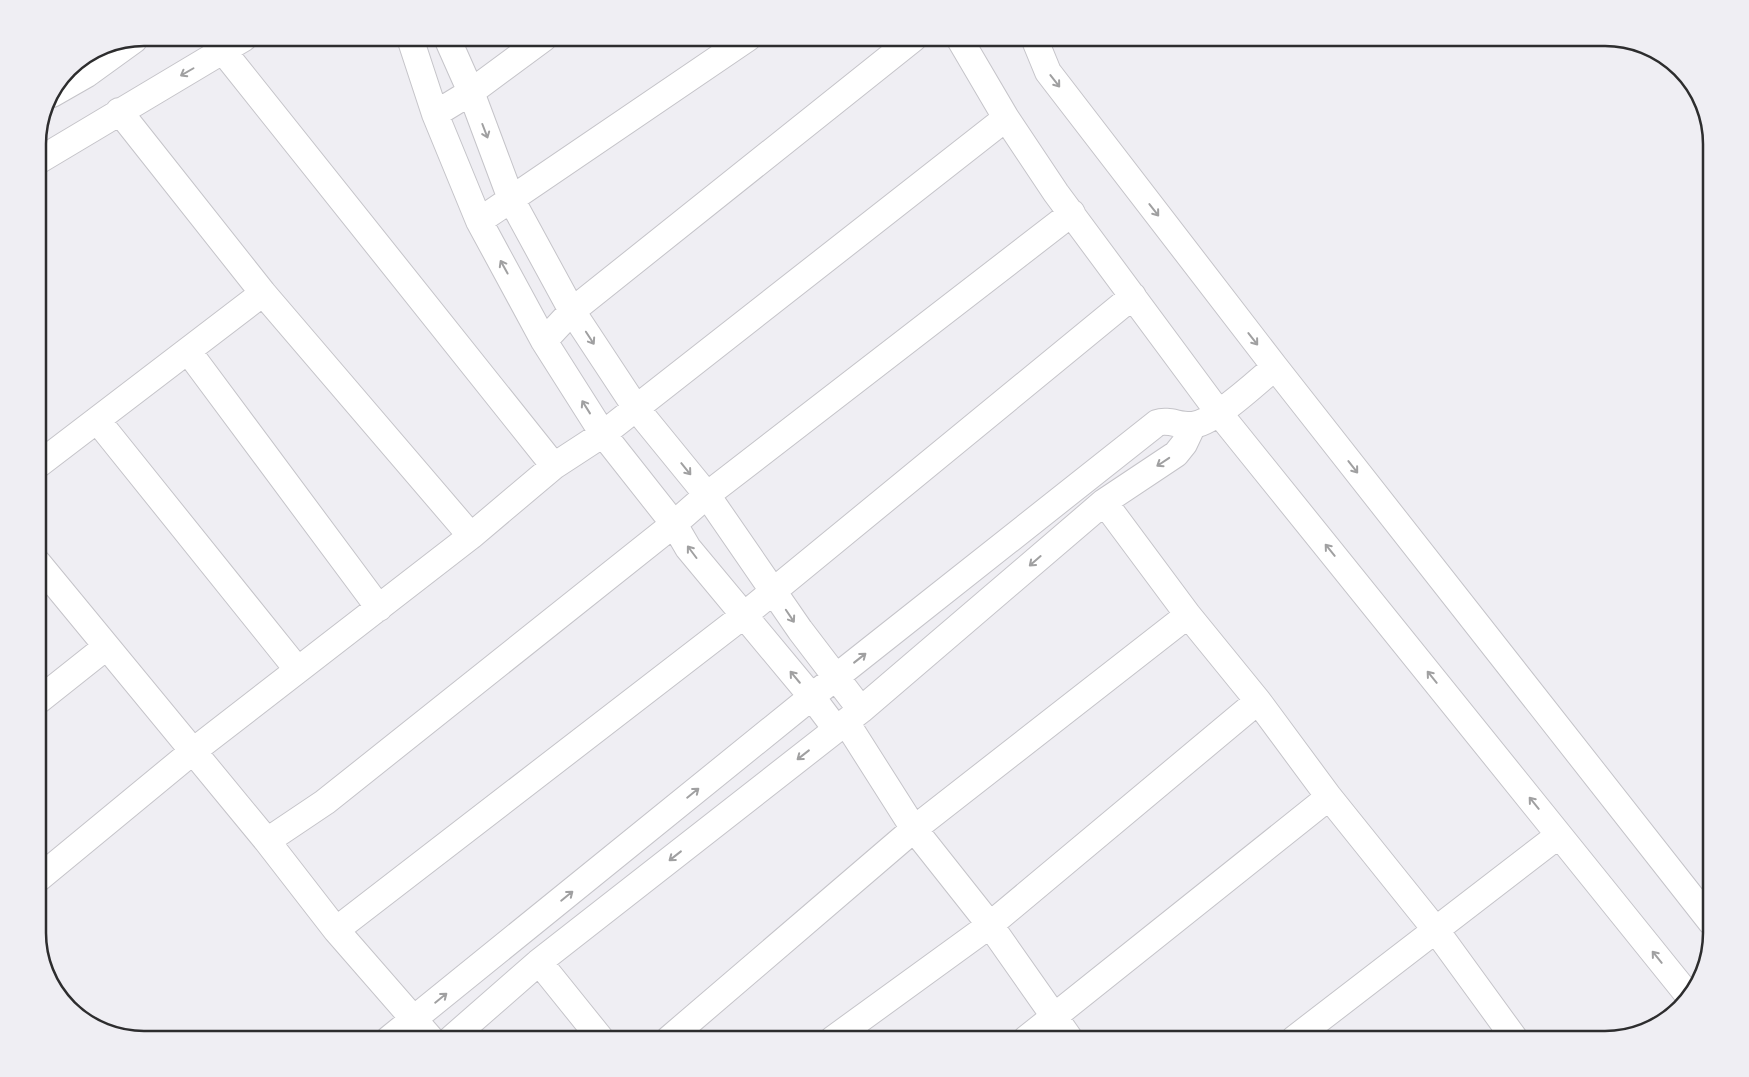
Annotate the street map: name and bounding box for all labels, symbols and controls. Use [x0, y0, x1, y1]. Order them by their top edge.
one-way arrow [181, 67, 195, 77]
one-way arrow [1049, 74, 1060, 87]
one-way arrow [481, 123, 490, 138]
one-way arrow [1149, 203, 1159, 217]
one-way arrow [499, 259, 509, 274]
one-way arrow [584, 331, 595, 345]
one-way arrow [1248, 332, 1258, 346]
one-way arrow [581, 400, 591, 414]
one-way arrow [1157, 458, 1171, 468]
one-way arrow [1348, 460, 1359, 473]
one-way arrow [680, 462, 691, 475]
one-way arrow [1324, 544, 1335, 557]
one-way arrow [687, 545, 697, 559]
one-way arrow [1028, 556, 1041, 567]
one-way arrow [785, 608, 795, 622]
one-way arrow [854, 653, 867, 664]
one-way arrow [790, 671, 801, 684]
one-way arrow [1426, 671, 1437, 684]
one-way arrow [797, 750, 810, 761]
one-way arrow [687, 788, 700, 799]
one-way arrow [1528, 797, 1539, 810]
one-way arrow [669, 850, 682, 861]
one-way arrow [560, 890, 573, 901]
one-way arrow [1652, 951, 1663, 964]
one-way arrow [434, 993, 447, 1004]

